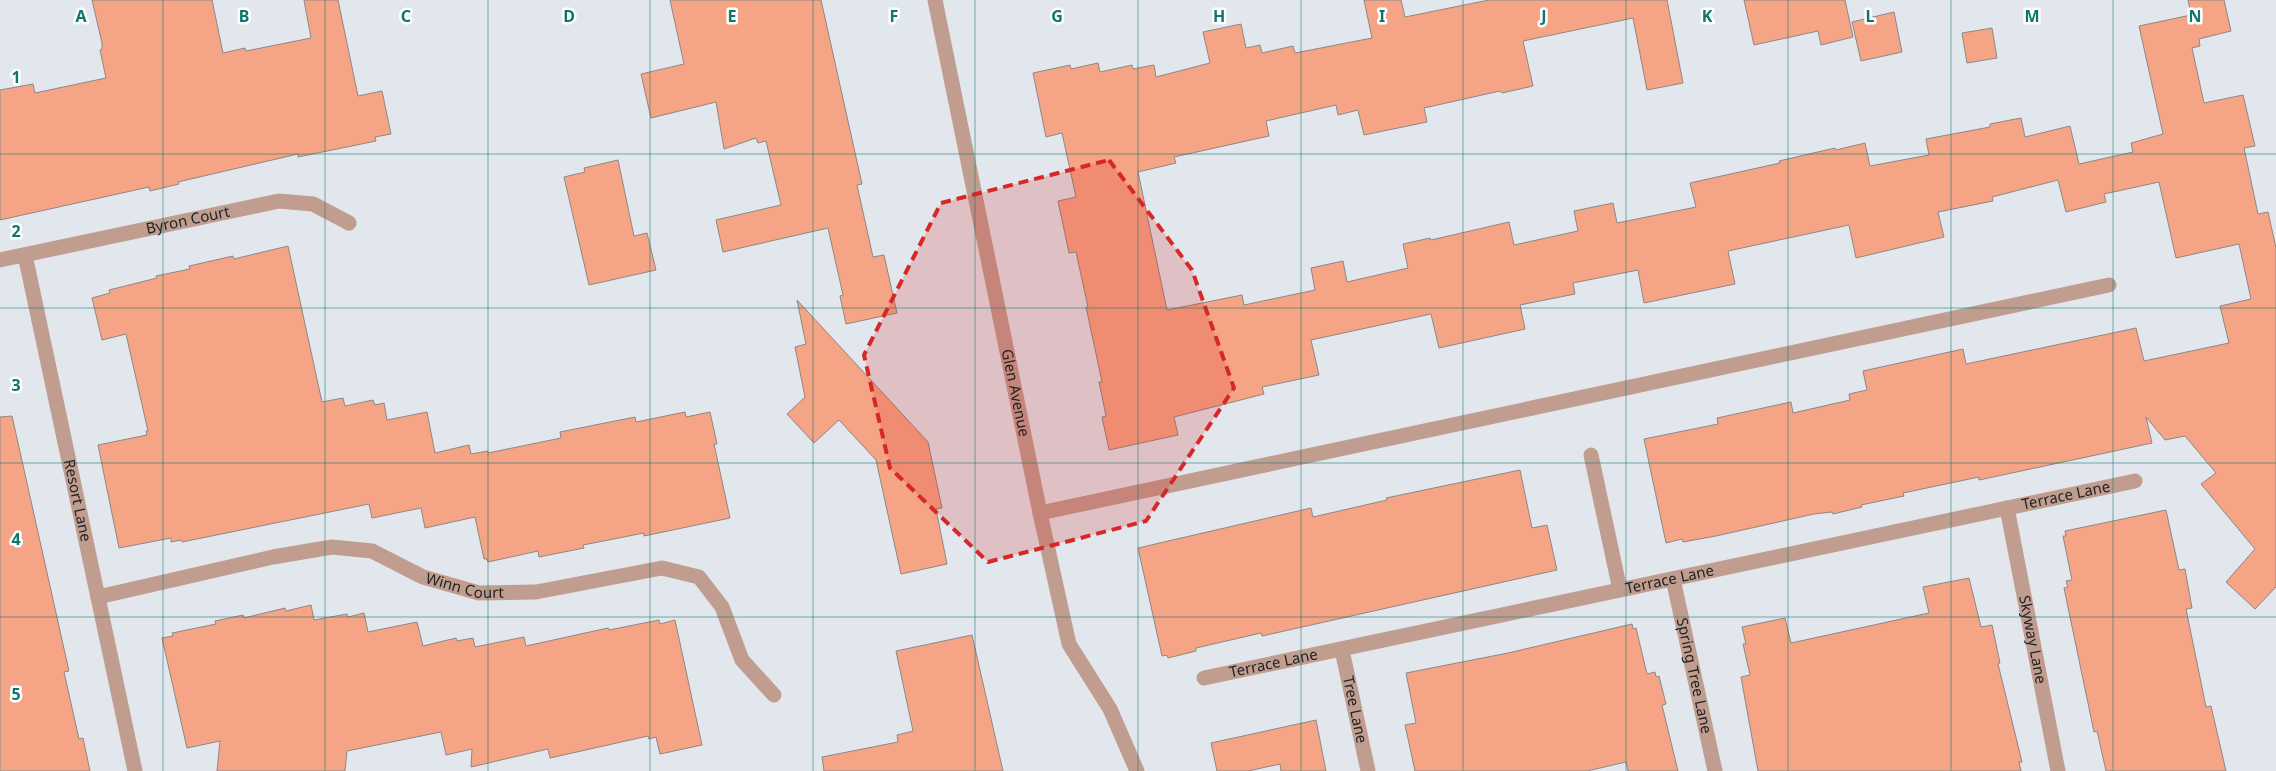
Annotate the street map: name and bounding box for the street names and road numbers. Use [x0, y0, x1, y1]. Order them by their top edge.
street label: Byron Court [144, 201, 232, 238]
street label: Glen Avenue [998, 347, 1035, 438]
street label: Resort Lane [60, 457, 97, 543]
street label: Terrace Lane [2020, 476, 2112, 514]
street label: Terrace Lane [1623, 559, 1716, 598]
street label: Winn Court [424, 567, 505, 603]
street label: Skyway Lane [2015, 593, 2052, 685]
street label: Spring Tree Lane [1673, 616, 1718, 735]
street label: Terrace Lane [1227, 643, 1319, 681]
street label: Tree Lane [1339, 674, 1373, 745]

